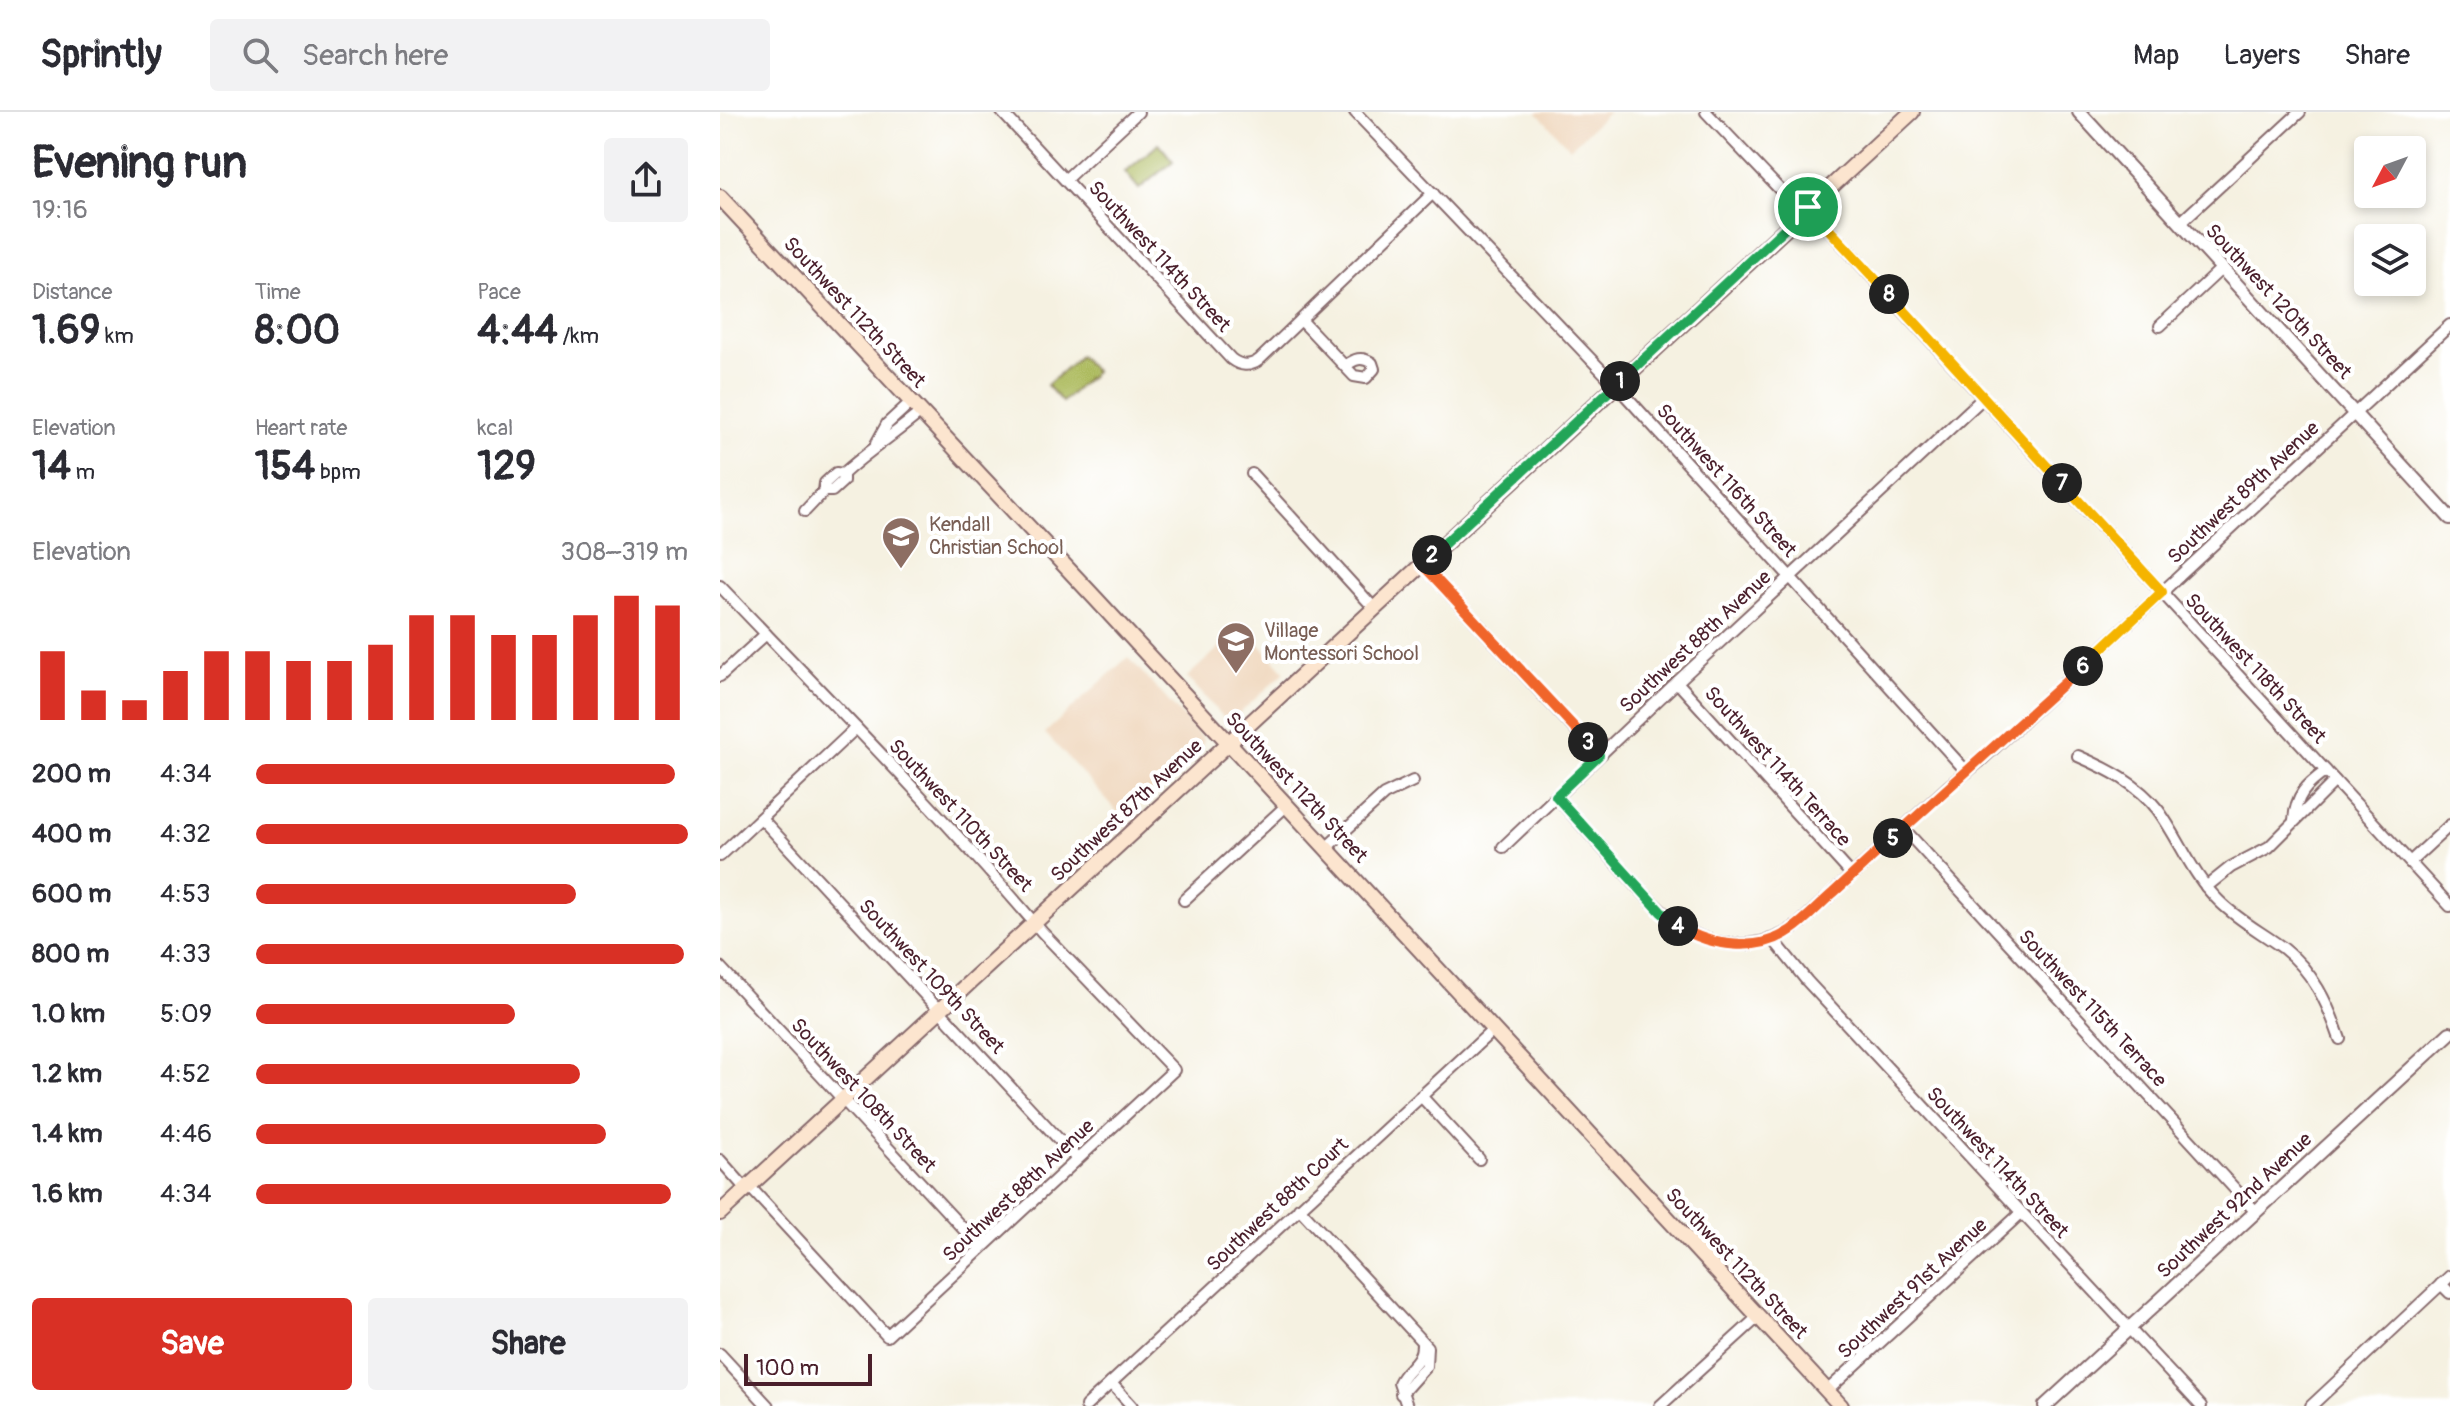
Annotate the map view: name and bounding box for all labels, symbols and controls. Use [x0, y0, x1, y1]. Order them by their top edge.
search box [210, 19, 770, 91]
text: Sprintly [40, 31, 162, 79]
icon: search [238, 33, 282, 77]
text: Search here [302, 37, 448, 74]
text: Map [2133, 38, 2179, 73]
text: Layers [2223, 38, 2300, 73]
text: Share [2344, 38, 2410, 73]
text: Evening run [32, 136, 247, 191]
north arrow [2354, 136, 2426, 208]
map controls [2354, 136, 2426, 296]
button: share [604, 138, 688, 222]
pin [1774, 173, 1842, 241]
street label: Southwest 114th Street [1083, 175, 1237, 338]
icon: arrive [1786, 185, 1830, 229]
text: 19:16 [32, 194, 88, 226]
street label: Southwest 120th Street [2200, 218, 2358, 385]
button: layers [2354, 224, 2426, 296]
street label: Southwest 112th Street [778, 232, 932, 394]
pin: 8 [1869, 274, 1909, 314]
text: Distance [32, 278, 112, 306]
text: Time [255, 278, 301, 306]
text: Pace [477, 278, 521, 306]
text: 8 [1883, 280, 1895, 308]
text: 1.69 [32, 306, 100, 355]
text: 8:00 [255, 306, 340, 355]
text: 4:44 [477, 306, 558, 355]
text: km [100, 322, 134, 350]
text: /km [558, 322, 599, 350]
pin: 1 [1600, 361, 1640, 401]
text: 1 [1616, 367, 1624, 395]
street label: Southwest 116th Street [1651, 398, 1803, 563]
text: Elevation [32, 414, 116, 442]
text: Heart rate [255, 414, 347, 442]
text: kcal [477, 414, 513, 442]
street label: Southwest 89th Avenue [2162, 416, 2324, 569]
text: 14 [32, 442, 71, 491]
text: 154 [255, 442, 315, 491]
text: 129 [477, 442, 536, 491]
text: m [71, 458, 95, 486]
text: bpm [315, 458, 361, 486]
pin: 7 [2042, 463, 2082, 503]
text: 7 [2056, 469, 2068, 497]
place label: Kendall Christian School [929, 512, 1064, 560]
school or university icon: Kendall Christian School [880, 515, 922, 570]
pin: 2 [1412, 535, 1452, 575]
text: Elevation [32, 536, 131, 568]
text: 308–319 m [561, 536, 688, 568]
text: 2 [1426, 541, 1438, 569]
street label: Southwest 88th Avenue [1614, 565, 1776, 718]
street label: Southwest 118th Street [2180, 588, 2332, 749]
place label: Village Montessori School [1264, 618, 1419, 666]
school or university icon: Village Montessori School [1215, 620, 1257, 675]
pin: 6 [2063, 646, 2103, 686]
text: 6 [2077, 652, 2089, 680]
street label: Southwest 114th Terrace [1699, 681, 1856, 852]
street label: Southwest 112th Street [1220, 707, 1374, 869]
pin: 3 [1568, 722, 1608, 762]
text: 3 [1582, 728, 1594, 756]
street label: Southwest 87th Avenue [1045, 733, 1208, 887]
street label: Southwest 110th Street [883, 734, 1039, 898]
text: 200 m [32, 758, 111, 790]
text: 4:34 [160, 758, 212, 790]
text: 400 m [32, 818, 111, 850]
text: 4:32 [160, 818, 211, 850]
pin: 5 [1873, 818, 1913, 858]
text: 5 [1887, 824, 1899, 852]
text: 600 m [32, 878, 111, 910]
text: 4:53 [160, 878, 211, 910]
street label: Southwest 109th Street [853, 894, 1010, 1060]
pin: 4 [1658, 906, 1698, 946]
text: 4 [1672, 912, 1684, 940]
street label: Southwest 115th Terrace [2013, 924, 2172, 1092]
text: 800 m [32, 938, 109, 970]
text: 4:33 [160, 938, 211, 970]
text: 1.0 km [32, 998, 105, 1030]
text: 5:09 [160, 998, 212, 1030]
street label: Southwest 108th Street [786, 1013, 942, 1178]
text: 1.2 km [32, 1058, 102, 1090]
text: 4:52 [160, 1058, 211, 1090]
street label: Southwest 114th Street [1921, 1081, 2075, 1244]
street label: Southwest 88th Avenue [937, 1114, 1099, 1267]
text: 1.4 km [32, 1118, 103, 1150]
text: 4:46 [160, 1118, 212, 1150]
street label: Southwest 92nd Avenue [2152, 1127, 2317, 1284]
street label: Southwest 88th Court [1201, 1132, 1354, 1277]
text: 1.6 km [32, 1178, 103, 1210]
text: 4:34 [160, 1178, 212, 1210]
street label: Southwest 112th Street [1660, 1183, 1814, 1345]
street label: Southwest 91st Avenue [1832, 1212, 1992, 1364]
button: Save [32, 1298, 352, 1390]
button: Share [368, 1298, 688, 1390]
scale bar [744, 1350, 872, 1386]
text: 100 m [756, 1354, 819, 1382]

